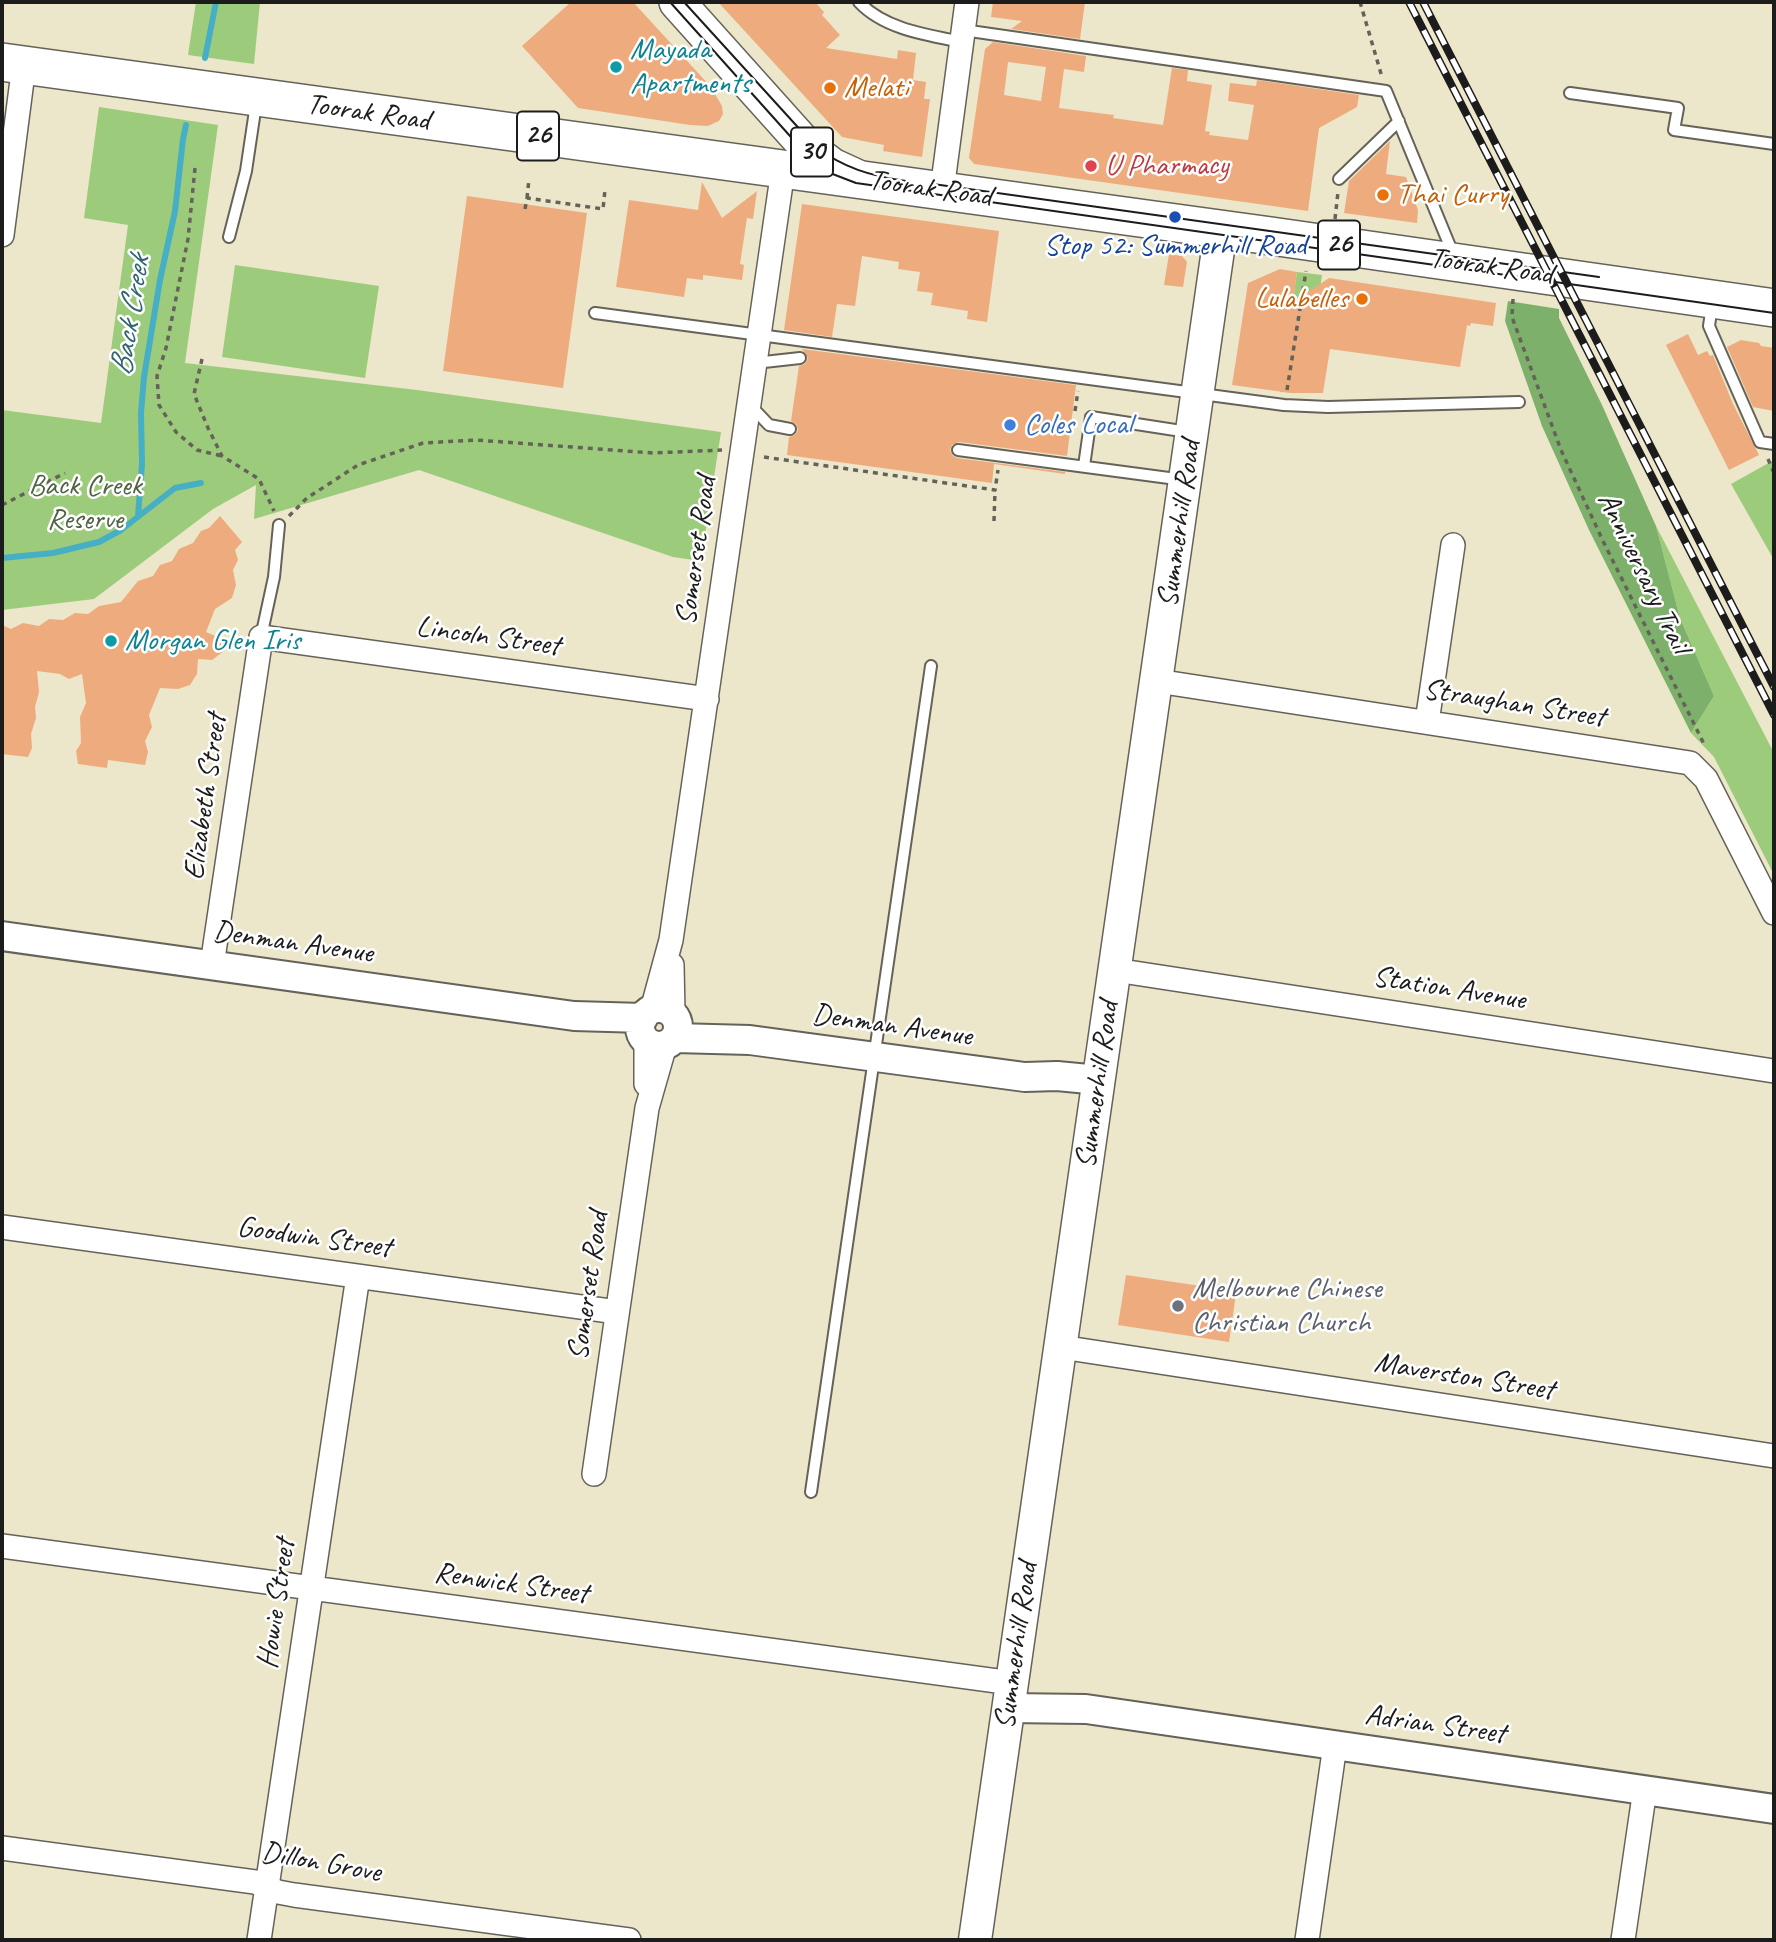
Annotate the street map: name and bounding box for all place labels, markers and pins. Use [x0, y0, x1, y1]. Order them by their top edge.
place label: Mayada Apartments [630, 32, 750, 102]
marker: Mayada Apartments [608, 59, 624, 75]
place label: Melati [844, 70, 908, 106]
marker: Melati [822, 80, 838, 96]
place label: U Pharmacy [1105, 148, 1228, 184]
marker: U Pharmacy [1083, 158, 1099, 174]
place label: Thai Curry [1397, 177, 1508, 213]
marker: Thai Curry [1375, 187, 1391, 203]
marker: Stop 52: Summerhill Road [1167, 209, 1183, 225]
place label: Stop 52: Summerhill Road [1044, 228, 1306, 264]
place label: Lulabelles [1255, 281, 1348, 317]
marker: Lulabelles [1354, 291, 1370, 307]
place label: Coles Local [1024, 407, 1132, 443]
marker: Coles Local [1002, 417, 1018, 433]
place label: Morgan Glen Iris [125, 623, 300, 659]
marker: Morgan Glen Iris [103, 633, 119, 649]
place label: Melbourne Chinese Christian Church [1192, 1271, 1382, 1342]
marker: Melbourne Chinese Christian Church [1170, 1298, 1186, 1314]

